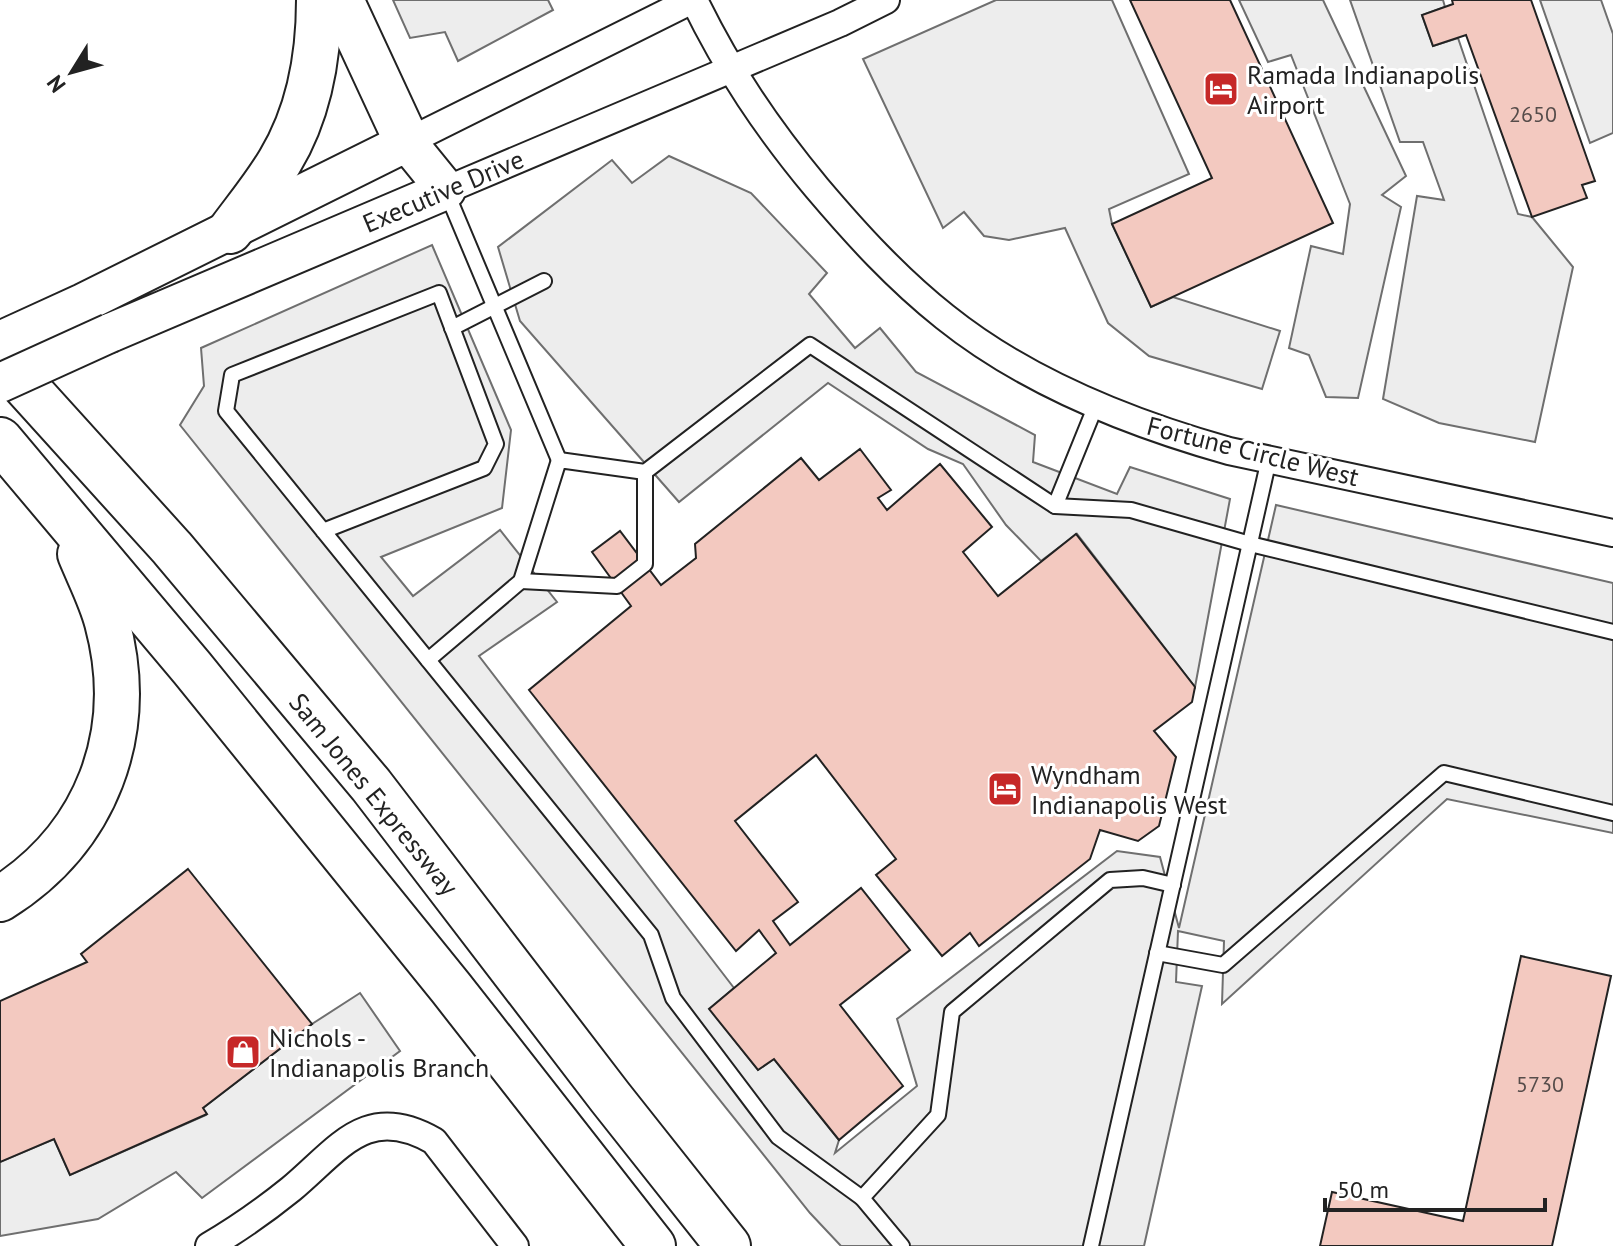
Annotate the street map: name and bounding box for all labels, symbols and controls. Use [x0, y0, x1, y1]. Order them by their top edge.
north arrow [32, 32, 112, 112]
place label: Ramada Indianapolis Airport [1247, 58, 1479, 121]
text: N [40, 70, 72, 98]
hotel icon: Ramada Indianapolis Airport [1202, 70, 1240, 108]
house number: 2650 [1509, 100, 1557, 128]
street label: Executive Drive [357, 142, 529, 240]
street label: Fortune Circle West [1144, 409, 1363, 493]
street label: Sam Jones Expressway [282, 686, 466, 902]
place label: Wyndham Indianapolis West [1031, 758, 1227, 821]
hotel icon: Wyndham Indianapolis West [986, 770, 1024, 808]
place label: Nichols - Indianapolis Branch [269, 1021, 489, 1084]
shop icon: Nichols - Indianapolis Branch [224, 1033, 262, 1071]
house number: 5730 [1516, 1070, 1564, 1098]
scale bar [1325, 1162, 1545, 1212]
text: 50 m [1337, 1174, 1389, 1205]

